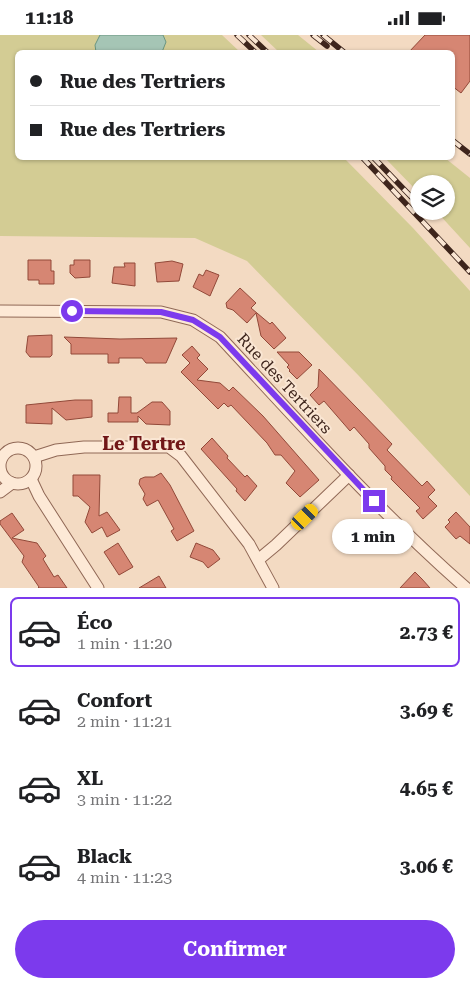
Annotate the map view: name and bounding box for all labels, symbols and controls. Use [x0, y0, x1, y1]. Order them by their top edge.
text: 11:18 [25, 6, 74, 29]
text: Rue des Tertriers [60, 70, 225, 93]
text: Rue des Tertriers [60, 118, 225, 141]
map controls [410, 175, 455, 220]
button: layers [410, 175, 455, 220]
route start [61, 300, 83, 322]
street label: Rue des Tertriers [233, 329, 336, 438]
district label: Le Tertre [102, 433, 186, 454]
route end [363, 490, 385, 512]
car [288, 501, 321, 533]
callout: 1 min [333, 519, 415, 553]
text: 1 min [351, 527, 395, 546]
icon: car [17, 610, 62, 655]
text: Éco [77, 611, 113, 634]
text: 2.73 € [400, 621, 453, 644]
text: 1 min · 11:20 [77, 634, 172, 653]
icon: car [17, 688, 62, 733]
text: Confort [77, 689, 152, 712]
text: 3.69 € [400, 699, 453, 722]
text: 2 min · 11:21 [77, 712, 172, 731]
icon: car [17, 766, 62, 811]
text: XL [77, 767, 103, 790]
text: 4.65 € [400, 777, 453, 800]
text: 3 min · 11:22 [77, 790, 172, 809]
icon: car [17, 844, 62, 889]
text: Black [77, 845, 132, 868]
text: 3.06 € [400, 855, 453, 878]
text: 4 min · 11:23 [77, 868, 172, 887]
button: Confirmer [15, 920, 455, 978]

